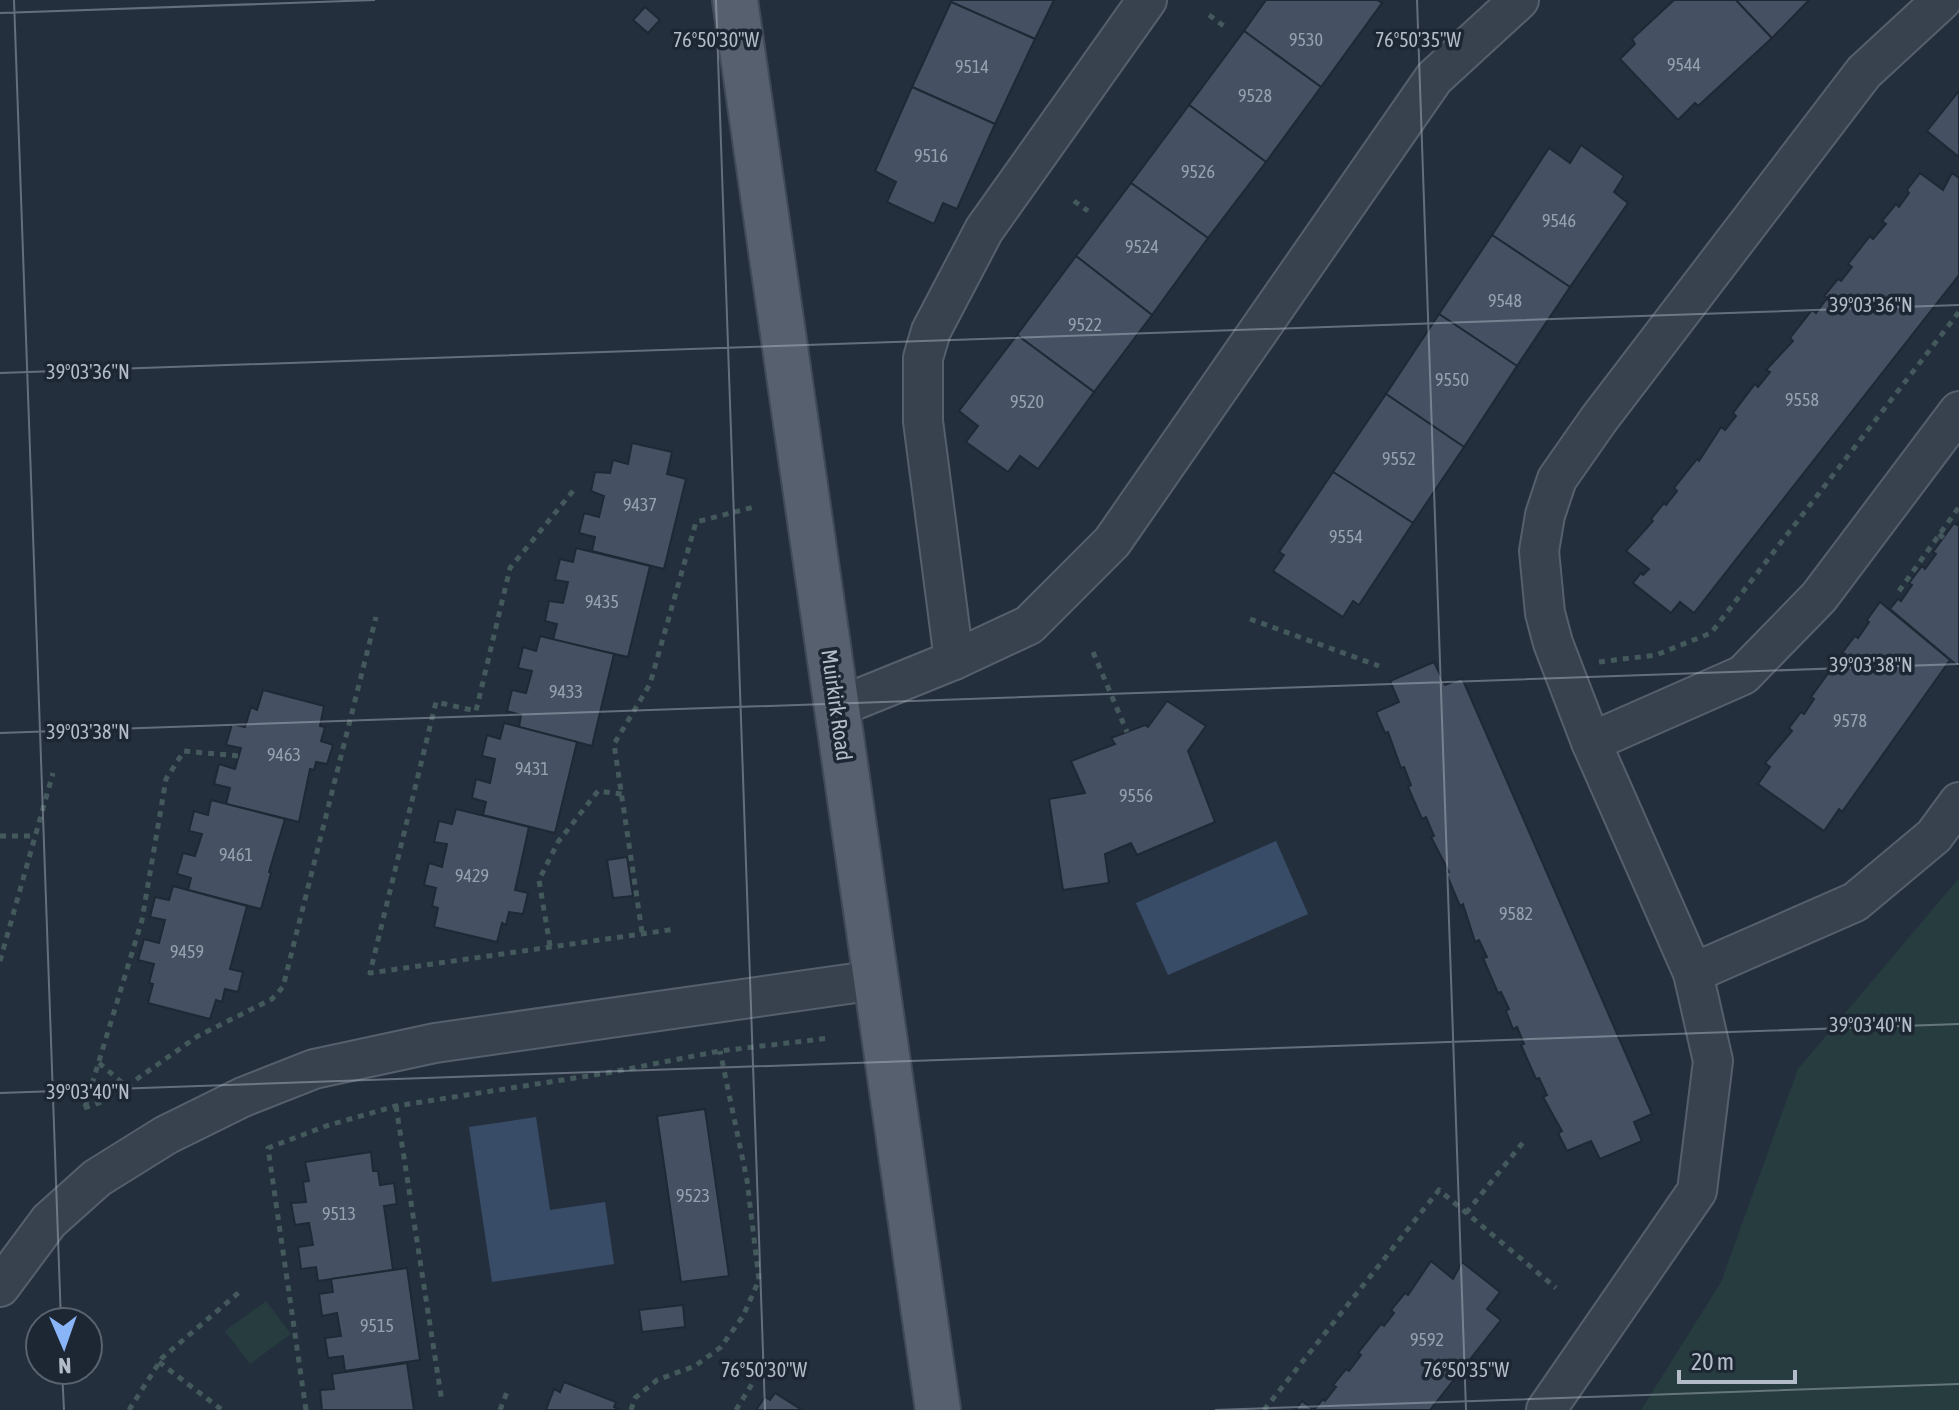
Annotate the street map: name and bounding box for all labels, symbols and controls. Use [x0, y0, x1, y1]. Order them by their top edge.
text: 76°50'30"W [673, 28, 760, 51]
text: 76°50'35"W [1375, 28, 1462, 51]
house number: 9530 [1289, 29, 1323, 50]
house number: 9544 [1667, 54, 1701, 75]
house number: 9514 [955, 56, 989, 77]
house number: 9528 [1238, 85, 1272, 106]
house number: 9516 [914, 145, 948, 166]
house number: 9526 [1181, 161, 1215, 182]
house number: 9546 [1542, 210, 1576, 231]
house number: 9524 [1125, 236, 1159, 257]
house number: 9548 [1488, 290, 1522, 311]
text: 39°03'36"N [1829, 293, 1913, 316]
house number: 9522 [1068, 314, 1102, 335]
text: 39°03'36"N [46, 360, 130, 383]
house number: 9550 [1435, 369, 1469, 390]
house number: 9558 [1785, 389, 1819, 410]
house number: 9520 [1010, 391, 1044, 412]
house number: 9552 [1382, 448, 1416, 469]
house number: 9437 [623, 494, 657, 515]
house number: 9554 [1329, 526, 1363, 547]
house number: 9435 [585, 591, 619, 612]
street label: Muirkirk Road [816, 648, 858, 762]
text: 39°03'38"N [1829, 653, 1913, 676]
house number: 9433 [549, 681, 583, 702]
house number: 9578 [1833, 710, 1867, 731]
text: 39°03'38"N [46, 720, 130, 743]
house number: 9463 [267, 744, 301, 765]
house number: 9431 [515, 758, 549, 779]
house number: 9556 [1119, 785, 1153, 806]
house number: 9461 [219, 844, 253, 865]
house number: 9429 [455, 865, 489, 886]
house number: 9582 [1499, 903, 1533, 924]
house number: 9459 [170, 941, 204, 962]
text: 39°03'40"N [1829, 1013, 1913, 1036]
text: 39°03'40"N [46, 1080, 130, 1103]
house number: 9523 [676, 1185, 710, 1206]
house number: 9513 [322, 1203, 356, 1224]
north arrow [24, 1306, 104, 1386]
house number: 9515 [360, 1315, 394, 1336]
house number: 9592 [1410, 1329, 1444, 1350]
scale bar [1679, 1334, 1795, 1384]
text: 20 m [1691, 1348, 1734, 1375]
text: N [58, 1353, 72, 1379]
text: 76°50'30"W [721, 1358, 808, 1381]
text: 76°50'35"W [1423, 1358, 1510, 1381]

